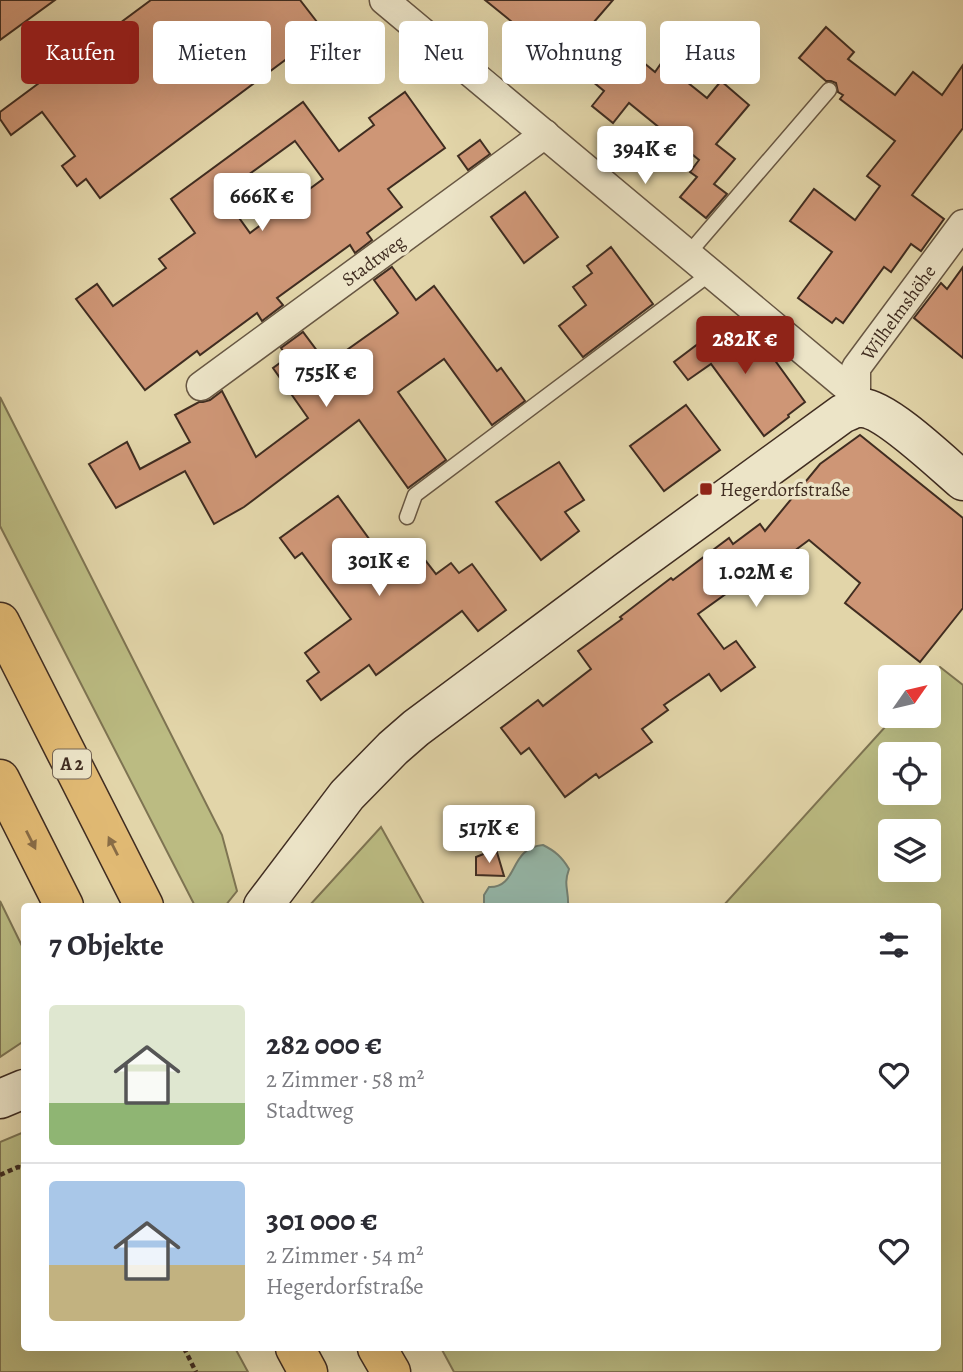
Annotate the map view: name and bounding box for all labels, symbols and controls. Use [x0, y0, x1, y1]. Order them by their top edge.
chip: Kaufen [21, 21, 139, 84]
chip: Mieten [153, 21, 271, 84]
chip: Filter [285, 21, 385, 84]
chip: Neu [399, 21, 488, 84]
chip: Wohnung [502, 21, 646, 84]
chip: Haus [660, 21, 760, 84]
pin: 394K € [588, 127, 702, 186]
text: 394K € [613, 133, 677, 164]
pin: 666K € [205, 174, 319, 233]
text: 666K € [230, 180, 294, 211]
street label: Stadtweg [337, 229, 411, 293]
street label: Wilhelmshöhe [855, 260, 942, 366]
pin: 282K € [688, 316, 802, 376]
text: 282K € [712, 323, 778, 354]
pin: 755K € [269, 350, 383, 409]
text: 755K € [295, 356, 357, 387]
place label: Hegerdorfstraße [720, 477, 850, 503]
marker: Hegerdorfstraße [698, 481, 714, 497]
pin: 301K € [322, 538, 436, 598]
text: 301K € [348, 545, 410, 576]
pin: 1.02M € [691, 550, 821, 609]
text: 1.02M € [719, 556, 793, 587]
north arrow [878, 665, 942, 728]
map controls [878, 665, 941, 882]
button: locate [878, 742, 941, 805]
road number: A 2 [53, 750, 91, 778]
pin: 517K € [432, 806, 546, 865]
text: 517K € [459, 812, 519, 843]
button: layers [878, 819, 941, 882]
one-way arrow [25, 830, 36, 850]
one-way arrow [107, 836, 119, 856]
text: 7 Objekte [49, 925, 164, 965]
icon: filters [875, 926, 913, 964]
text: 282 000 € [266, 1024, 382, 1064]
icon: home [105, 1033, 189, 1117]
icon: heart [875, 1056, 913, 1094]
text: 2 Zimmer · 58 m² [266, 1064, 424, 1095]
text: Stadtweg [266, 1095, 354, 1126]
text: 301 000 € [266, 1200, 378, 1240]
icon: home [105, 1209, 189, 1293]
icon: heart [875, 1232, 913, 1270]
text: 2 Zimmer · 54 m² [266, 1240, 424, 1271]
text: Hegerdorfstraße [266, 1271, 424, 1302]

